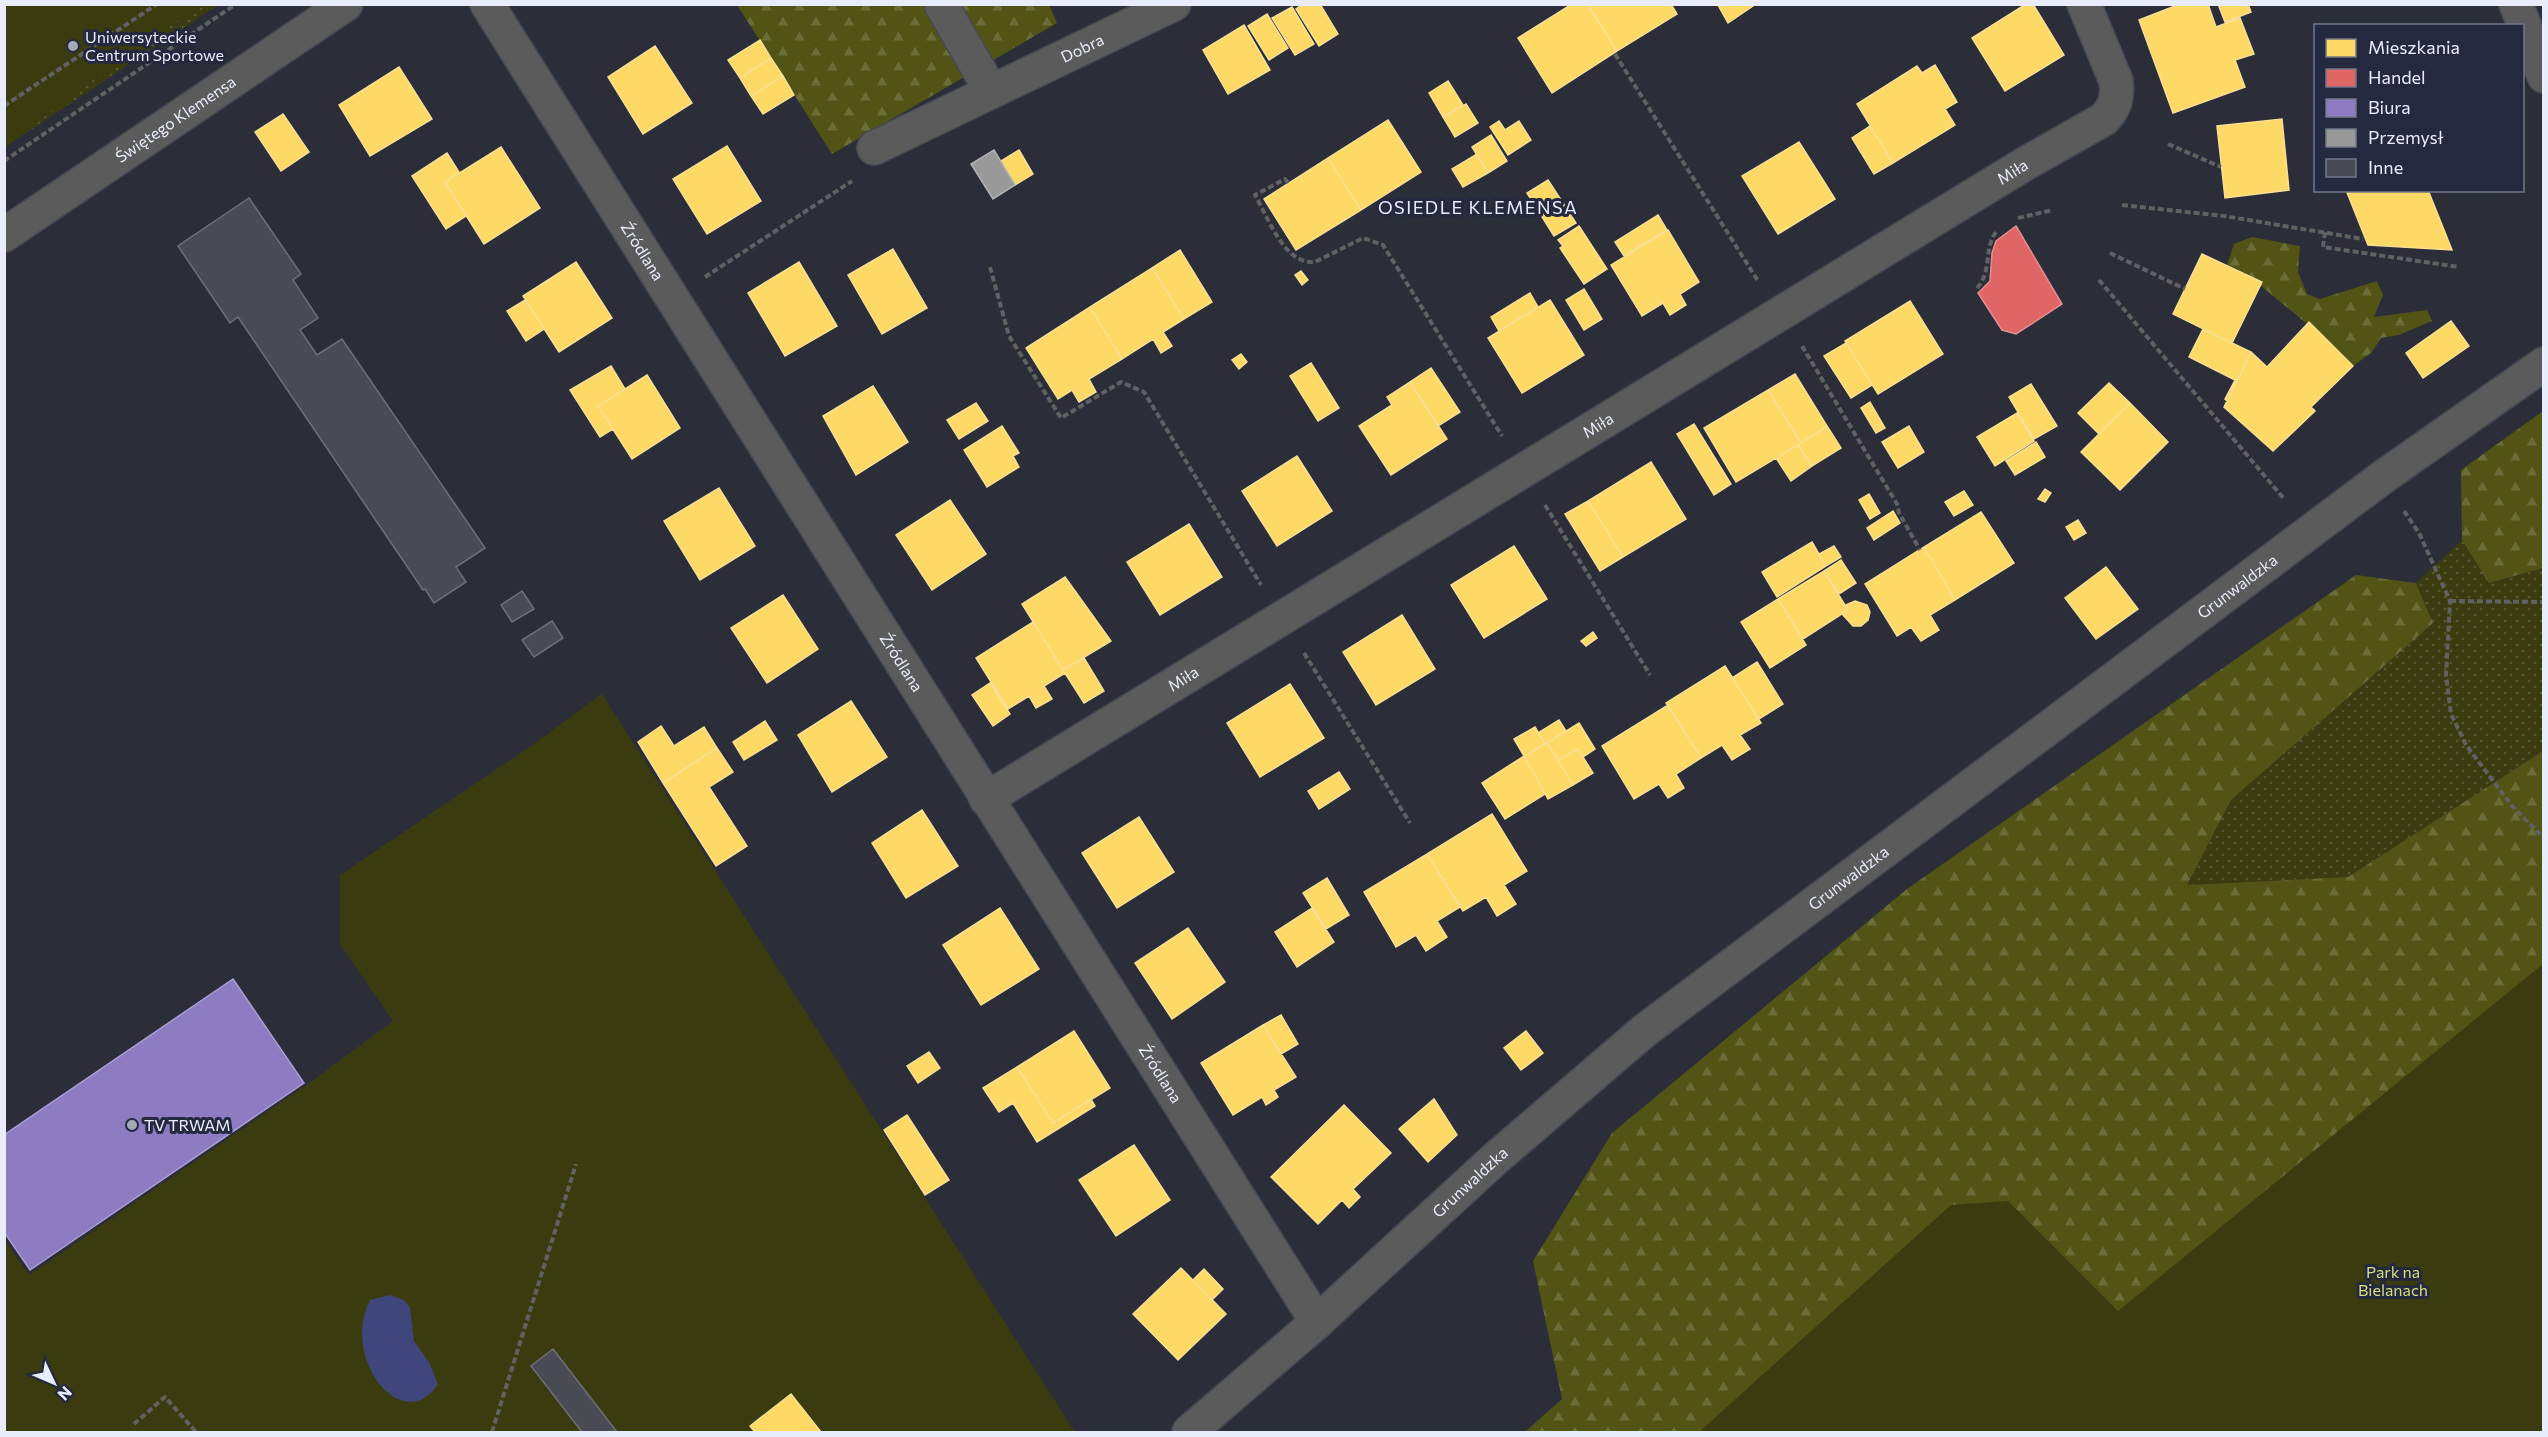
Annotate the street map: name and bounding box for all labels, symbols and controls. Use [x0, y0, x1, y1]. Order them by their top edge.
legend [2314, 24, 2524, 192]
place label: Uniwersyteckie Centrum Sportowe [85, 27, 224, 64]
street label: Dobra [1057, 29, 1107, 66]
text: Mieszkania [2368, 36, 2460, 58]
marker: Uniwersyteckie Centrum Sportowe [66, 39, 80, 53]
text: Handel [2368, 66, 2426, 88]
street label: Świętego Klemensa [112, 71, 239, 166]
text: Biura [2368, 96, 2411, 118]
text: Przemysł [2368, 126, 2444, 148]
street label: Miła [1993, 154, 2031, 188]
text: Inne [2368, 156, 2403, 178]
district label: OSIEDLE KLEMENSA [1378, 196, 1578, 218]
street label: Źródlana [617, 218, 669, 284]
street label: Miła [1579, 408, 1616, 441]
street label: Grunwaldzka [2193, 550, 2281, 622]
street label: Źródlana [876, 629, 928, 695]
street label: Miła [1164, 661, 1202, 695]
street label: Grunwaldzka [1804, 841, 1892, 914]
street label: Źródlana [1135, 1040, 1187, 1106]
place label: TV TRWAM [144, 1115, 231, 1134]
marker: TV TRWAM [125, 1118, 139, 1132]
street label: Grunwaldzka [1428, 1142, 1511, 1221]
park label: Park na Bielanach [2358, 1262, 2428, 1299]
north arrow [24, 1353, 84, 1413]
text: N [54, 1383, 76, 1405]

